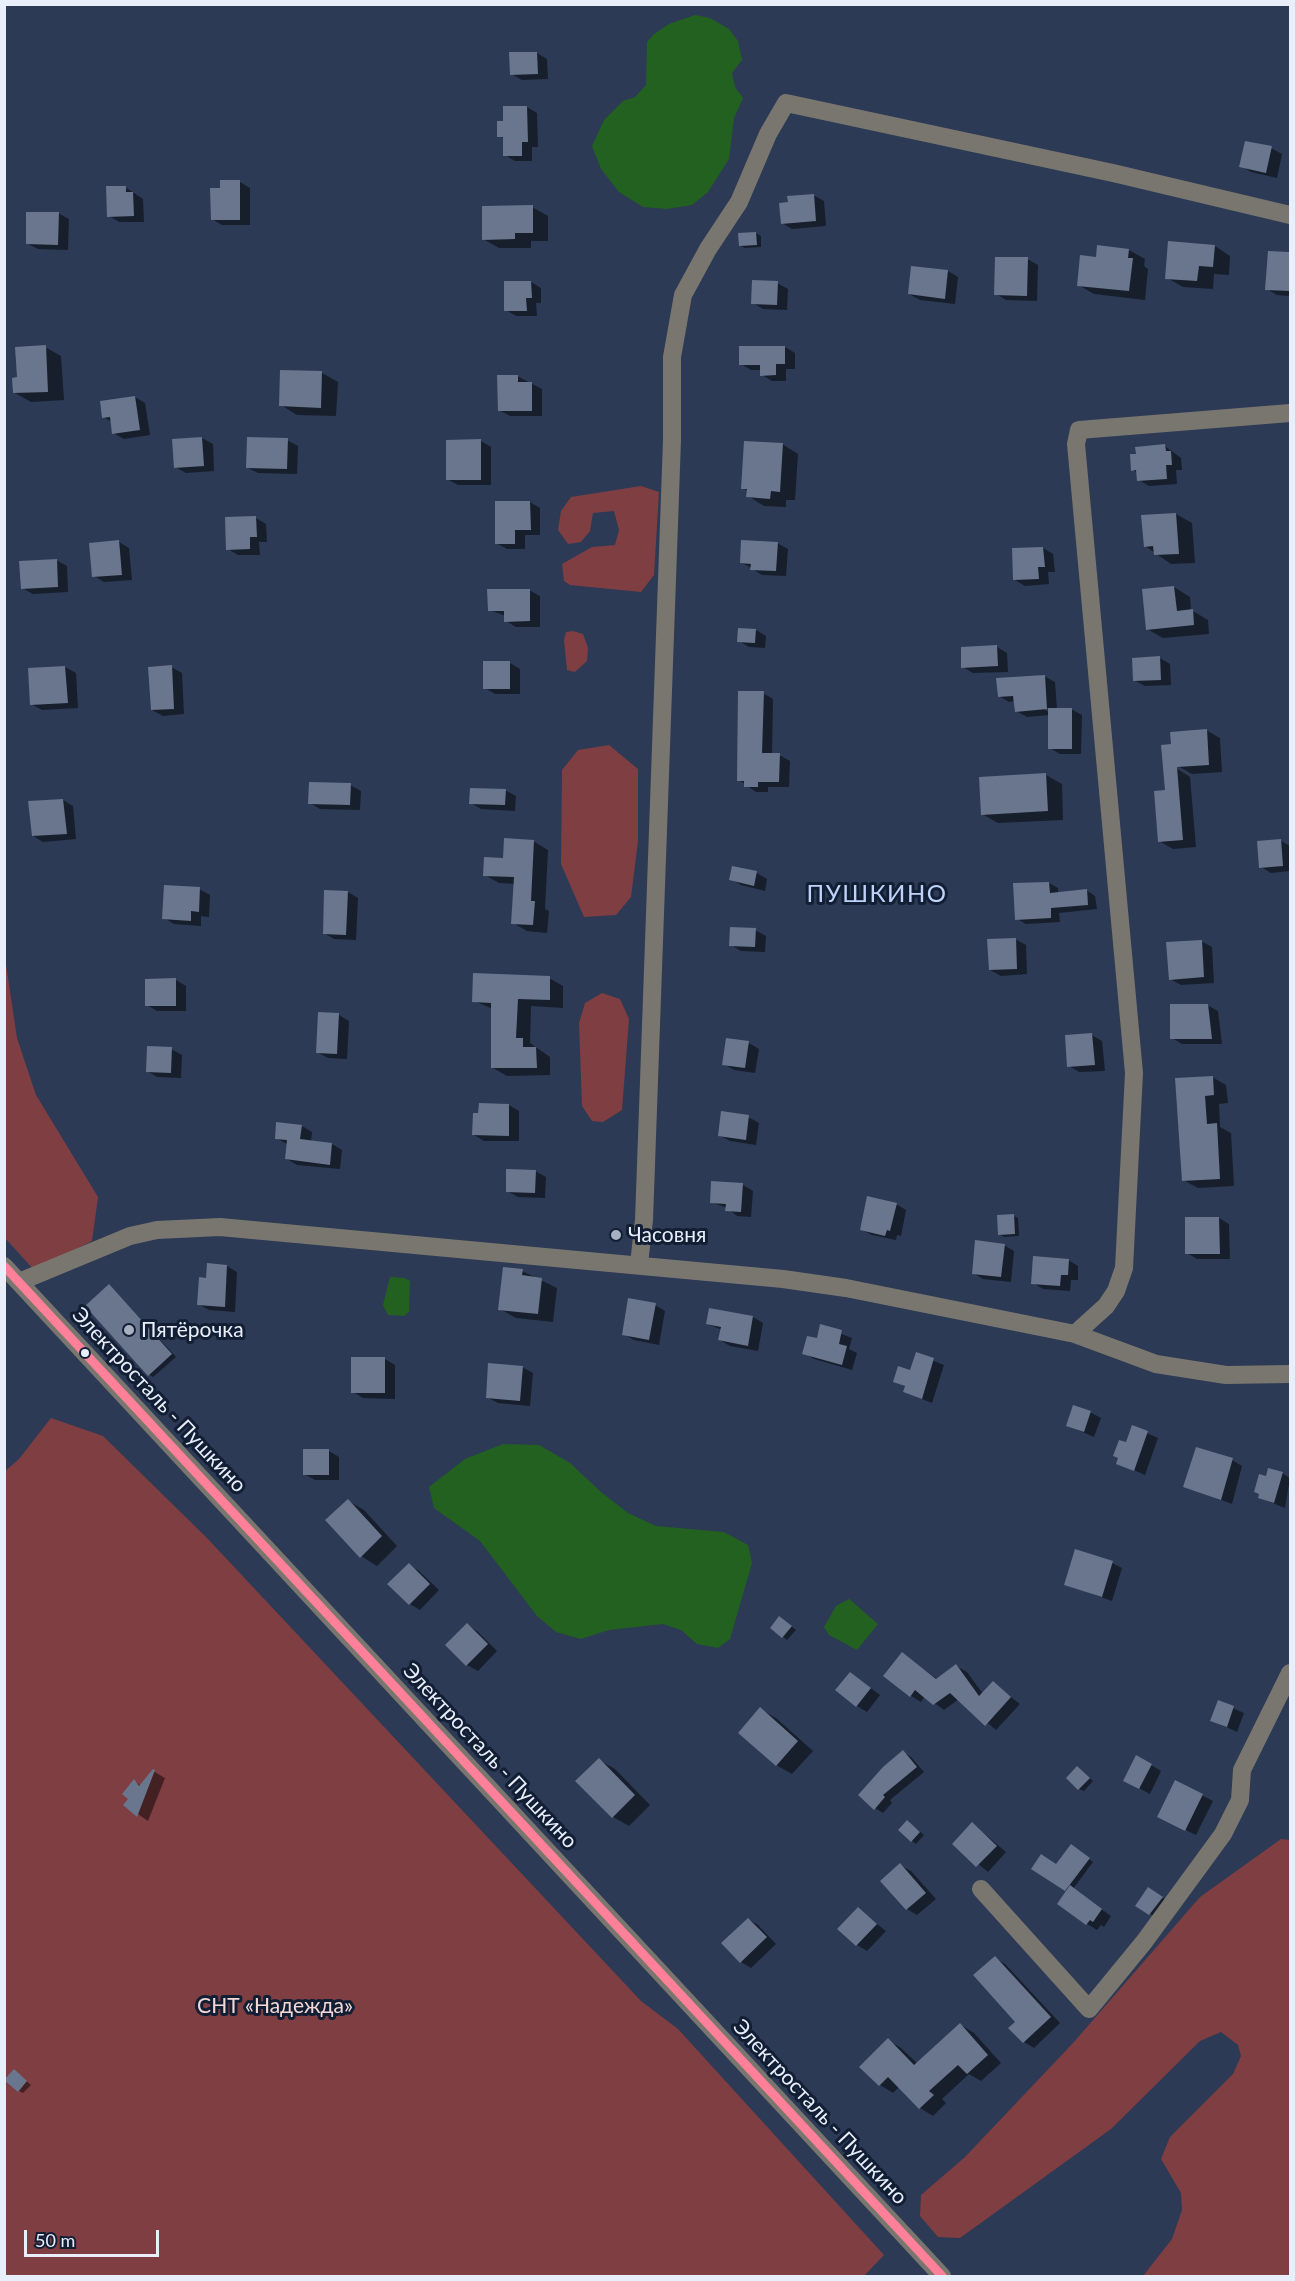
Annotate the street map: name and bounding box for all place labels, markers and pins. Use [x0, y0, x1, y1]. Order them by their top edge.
place label: Часовня [628, 1222, 706, 1248]
marker: Часовня [609, 1228, 623, 1242]
place label: Пятёрочка [141, 1317, 244, 1343]
marker: Пятёрочка [122, 1323, 136, 1337]
unlabelled marker [79, 1347, 91, 1359]

